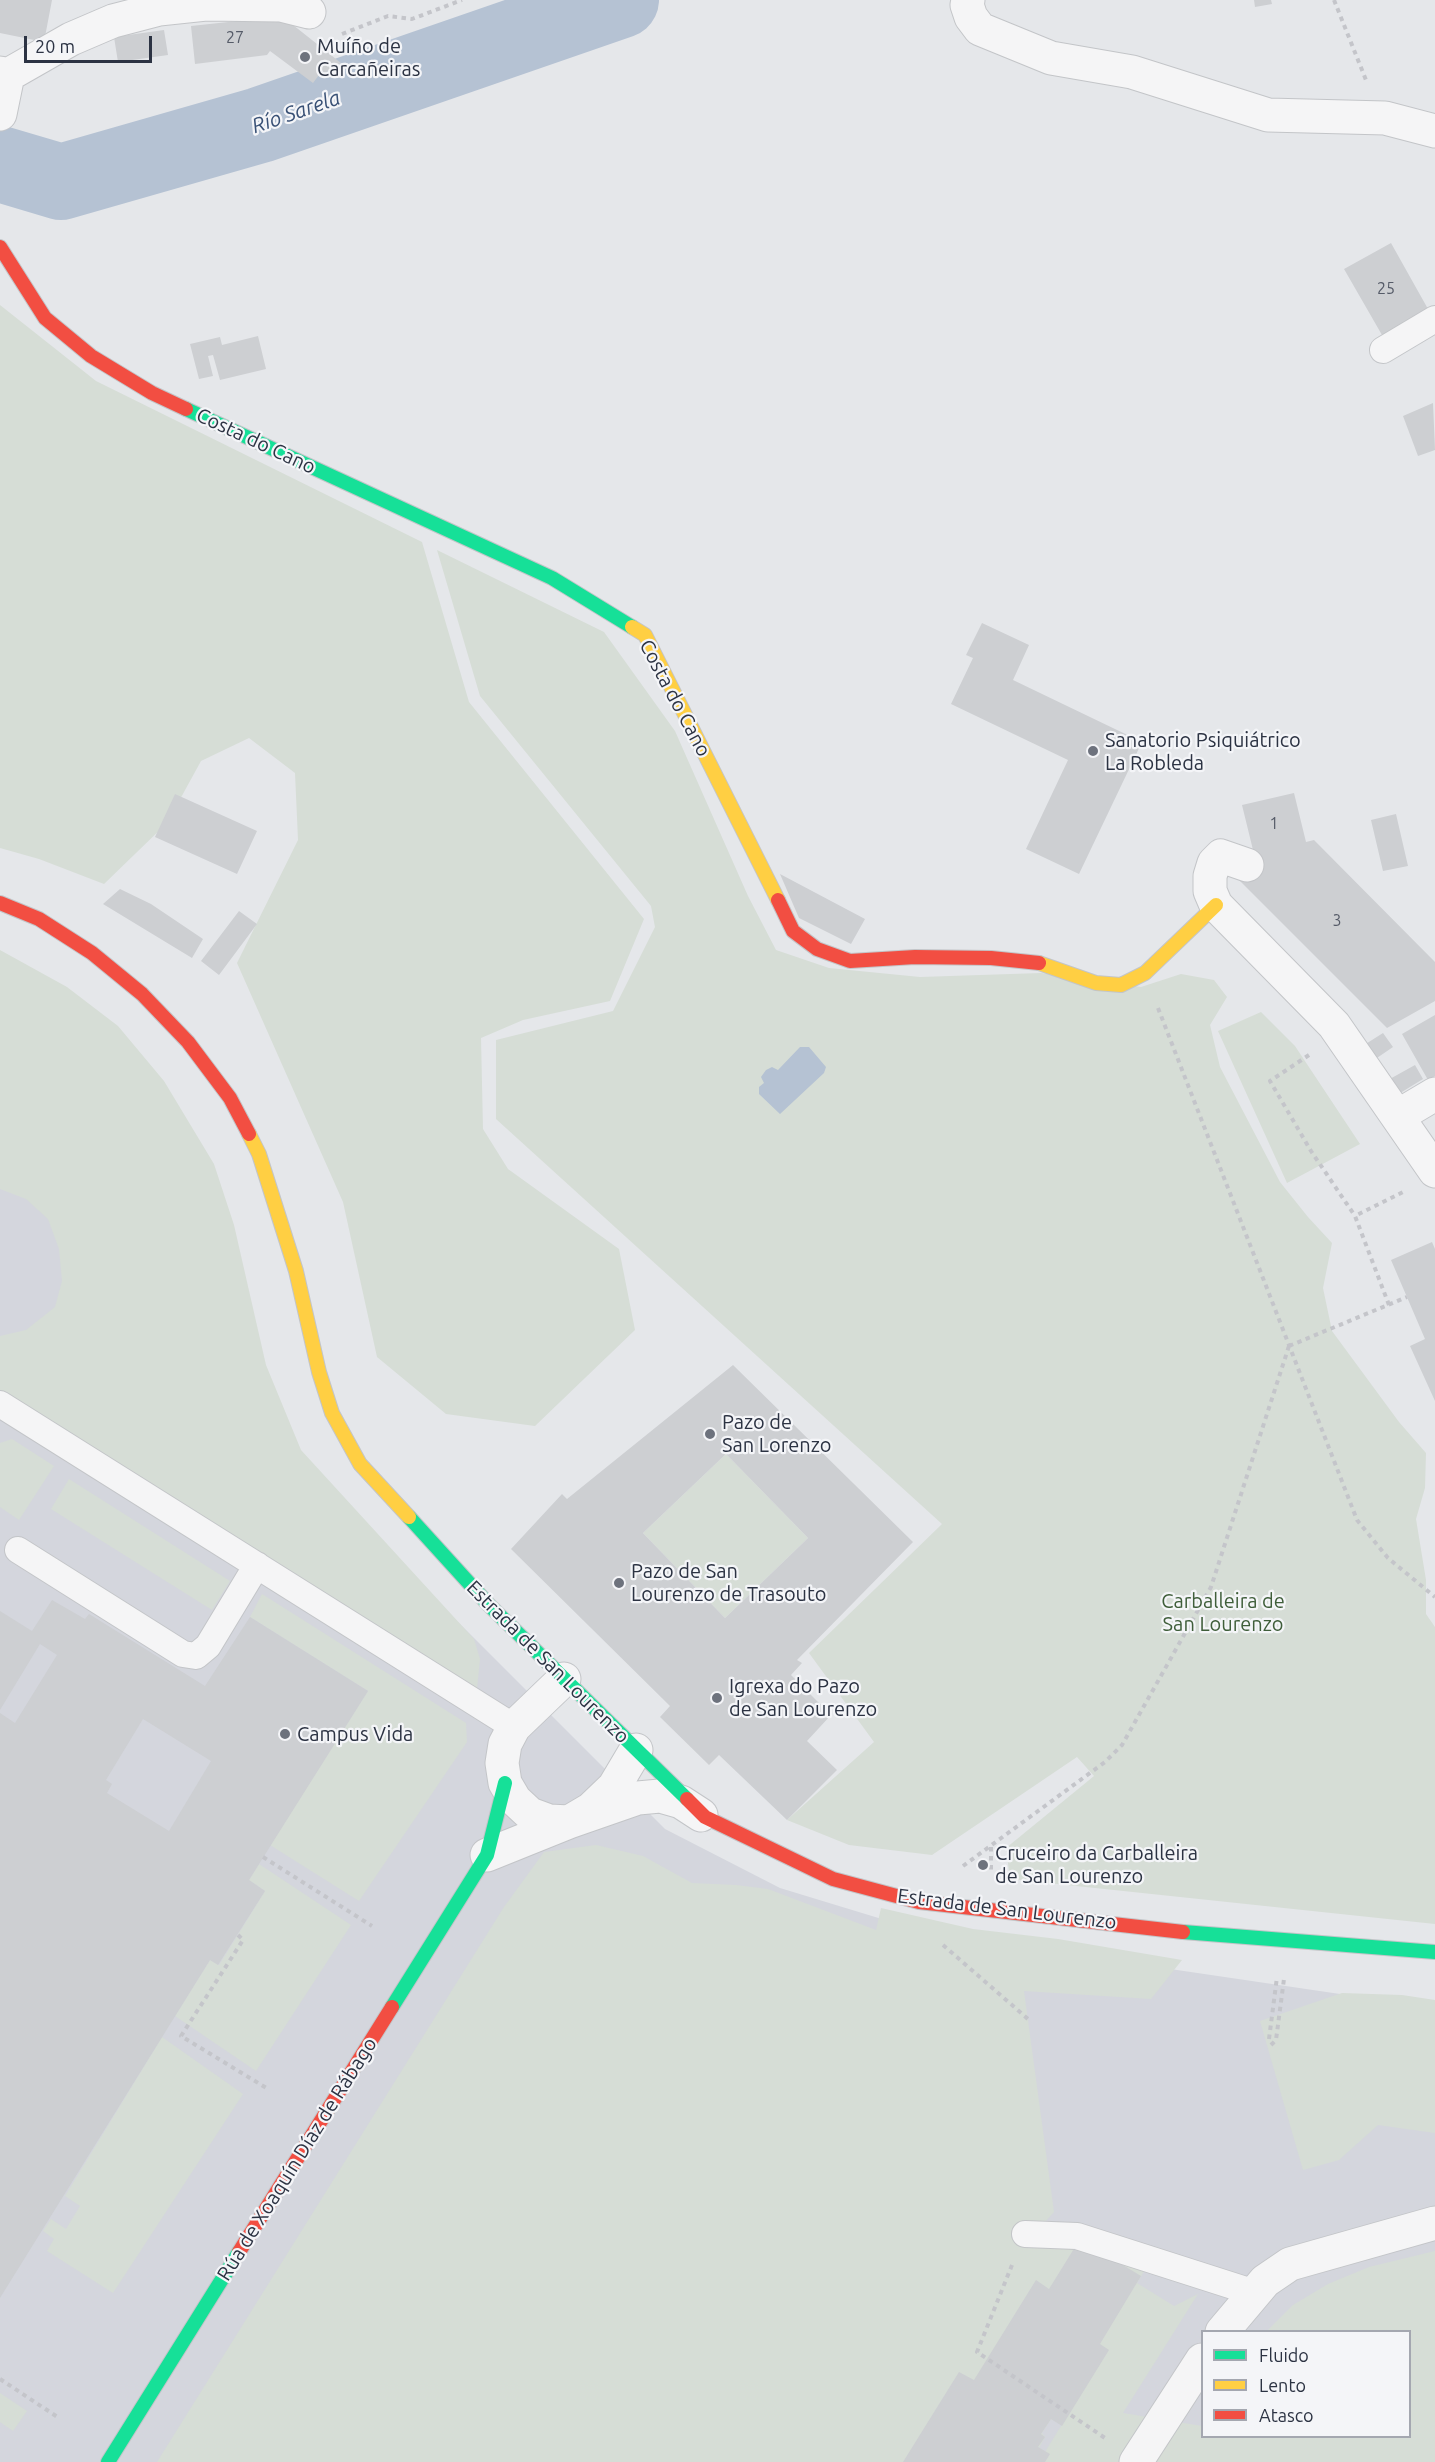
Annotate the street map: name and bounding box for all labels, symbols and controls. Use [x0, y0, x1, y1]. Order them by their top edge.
scale bar [27, 24, 154, 62]
house number: 27 [226, 28, 244, 48]
place label: Muíño de Carcañeiras [317, 34, 420, 81]
text: 20 m [35, 36, 75, 56]
marker: Muíño de Carcañeiras [298, 50, 312, 64]
water label: Río Sarela [248, 85, 344, 139]
house number: 25 [1377, 279, 1395, 299]
street label: Costa do Cano [192, 403, 320, 479]
street label: Costa do Cano [634, 635, 716, 761]
place label: Sanatorio Psiquiátrico La Robleda [1105, 728, 1301, 775]
marker: Sanatorio Psiquiátrico La Robleda [1086, 744, 1100, 758]
house number: 1 [1269, 814, 1279, 834]
house number: 3 [1332, 911, 1342, 931]
place label: Pazo de San Lorenzo [722, 1410, 831, 1457]
marker: Pazo de San Lorenzo [703, 1427, 717, 1441]
place label: Pazo de San Lourenzo de Trasouto [631, 1559, 827, 1606]
street label: Estrada de San Lourenzo [462, 1576, 634, 1748]
marker: Pazo de San Lourenzo de Trasouto [612, 1576, 626, 1590]
park label: Carballeira de San Lourenzo [1161, 1589, 1285, 1636]
place label: Igrexa do Pazo de San Lourenzo [729, 1674, 877, 1721]
marker: Igrexa do Pazo de San Lourenzo [710, 1691, 724, 1705]
place label: Campus Vida [297, 1722, 413, 1746]
marker: Campus Vida [278, 1727, 292, 1741]
place label: Cruceiro da Carballeira de San Lourenzo [995, 1841, 1198, 1888]
marker: Cruceiro da Carballeira de San Lourenzo [976, 1858, 990, 1872]
street label: Estrada de San Lourenzo [896, 1884, 1118, 1934]
street label: Rúa de Xoaquín Díaz de Rábago [212, 2033, 382, 2285]
legend [1201, 2330, 1411, 2438]
text: Fluido [1259, 2345, 1309, 2365]
text: Lento [1259, 2375, 1306, 2395]
text: Atasco [1259, 2405, 1314, 2425]

